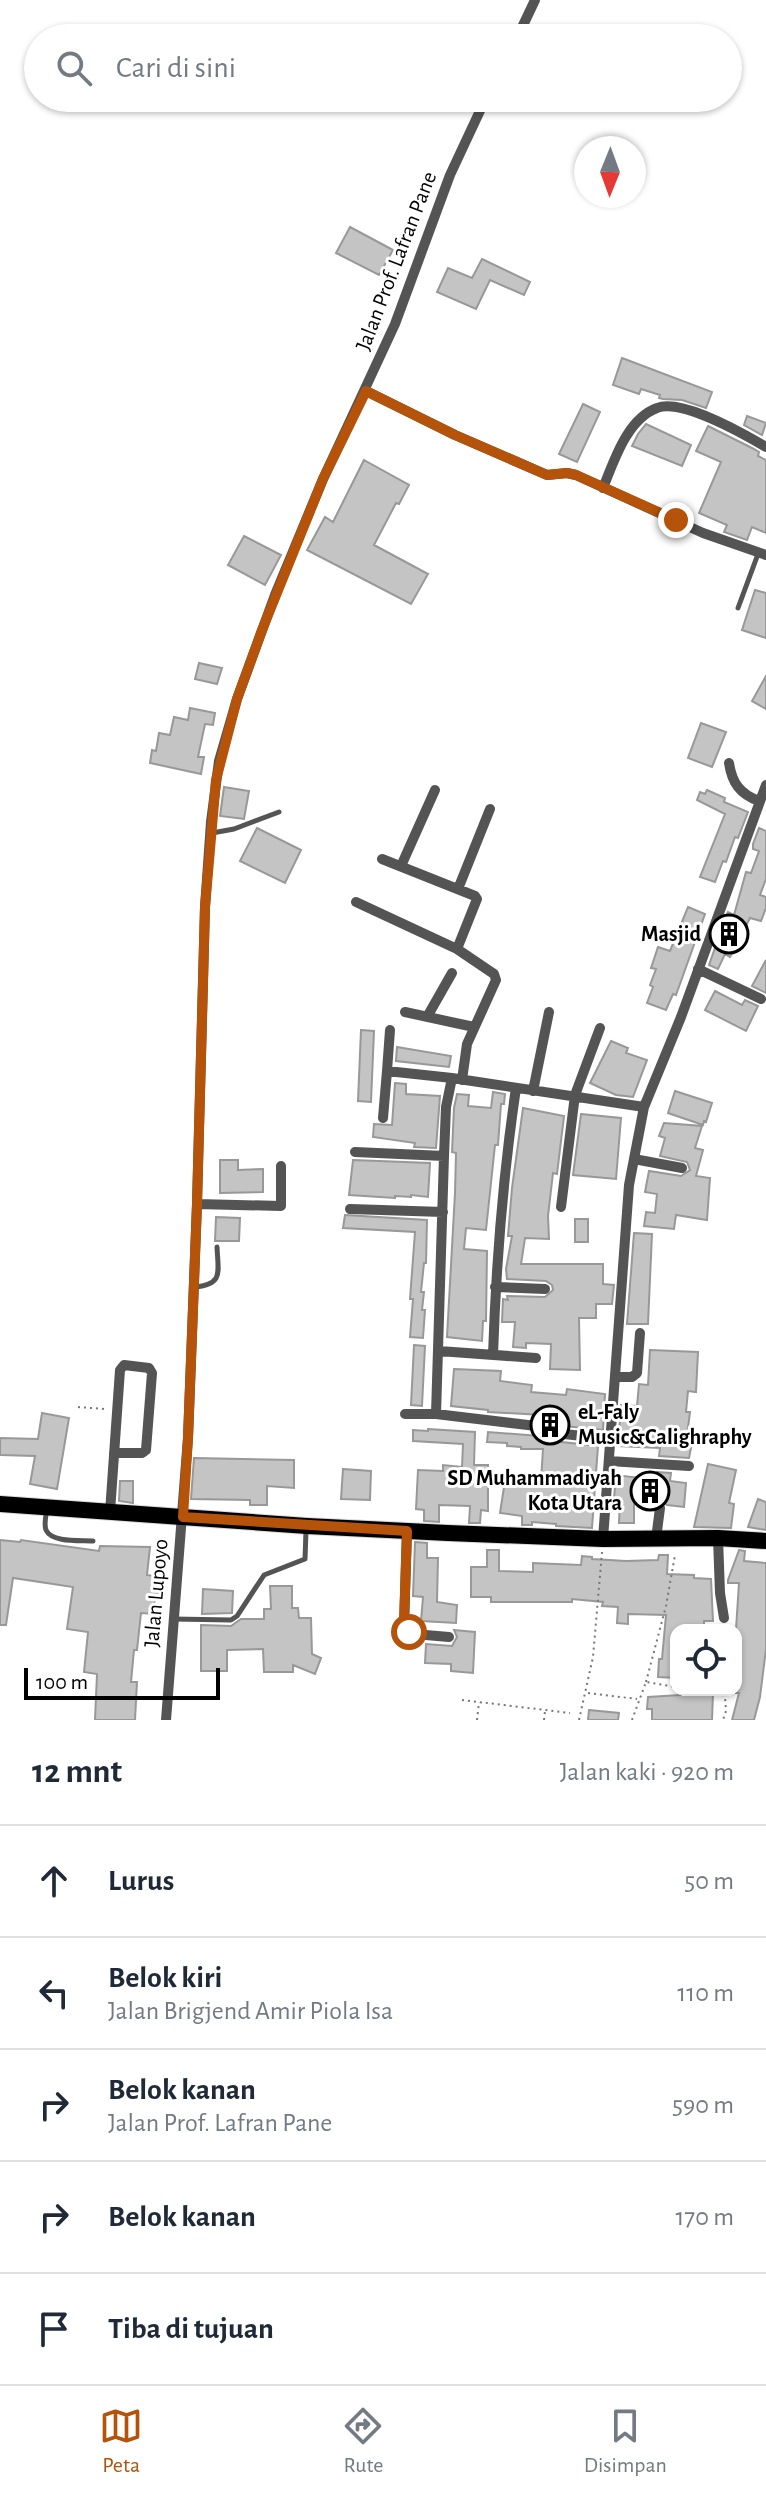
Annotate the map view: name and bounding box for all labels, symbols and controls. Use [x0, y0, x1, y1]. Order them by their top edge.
search box [24, 24, 742, 112]
icon: search [52, 46, 96, 90]
text: Cari di sini [116, 53, 236, 83]
north arrow [574, 136, 646, 208]
street label: Jalan Prof. Lafran Pane [352, 168, 440, 354]
route end [658, 502, 694, 538]
building icon: Masjid [708, 913, 750, 955]
place label: Masjid [641, 923, 701, 946]
place label: eL-Faly Music&Calighraphy [578, 1401, 752, 1449]
building icon: eL-Faly Music&Calighraphy [529, 1404, 571, 1446]
place label: SD Muhammadiyah Kota Utara [447, 1467, 622, 1514]
building icon: SD Muhammadiyah Kota Utara [629, 1470, 671, 1512]
street label: Jalan Lupoyo [140, 1538, 172, 1648]
route start [391, 1614, 427, 1650]
map controls [670, 1624, 742, 1696]
button: locate [670, 1624, 742, 1696]
scale bar [24, 1664, 220, 1700]
text: 100 m [36, 1671, 88, 1693]
text: 12 mnt [32, 1755, 122, 1789]
text: Jalan kaki · 920 m [560, 1759, 734, 1785]
icon: ahead [32, 1859, 76, 1903]
text: Lurus [108, 1866, 174, 1896]
text: 50 m [684, 1868, 734, 1894]
text: Belok kiri [108, 1963, 222, 1993]
icon: left [32, 1971, 76, 2015]
text: 110 m [677, 1980, 734, 2006]
text: Jalan Brigjend Amir Piola Isa [108, 1998, 393, 2024]
text: Belok kanan [108, 2075, 256, 2105]
icon: right [32, 2083, 76, 2127]
text: 590 m [672, 2092, 734, 2118]
text: Jalan Prof. Lafran Pane [108, 2110, 332, 2136]
icon: right [32, 2195, 76, 2239]
text: Belok kanan [108, 2202, 256, 2232]
text: 170 m [675, 2204, 734, 2230]
icon: arrive [32, 2307, 76, 2351]
text: Tiba di tujuan [108, 2314, 274, 2344]
tab: Peta [99, 2404, 143, 2478]
tab: Rute [341, 2404, 385, 2478]
tab: Disimpan [584, 2404, 667, 2478]

